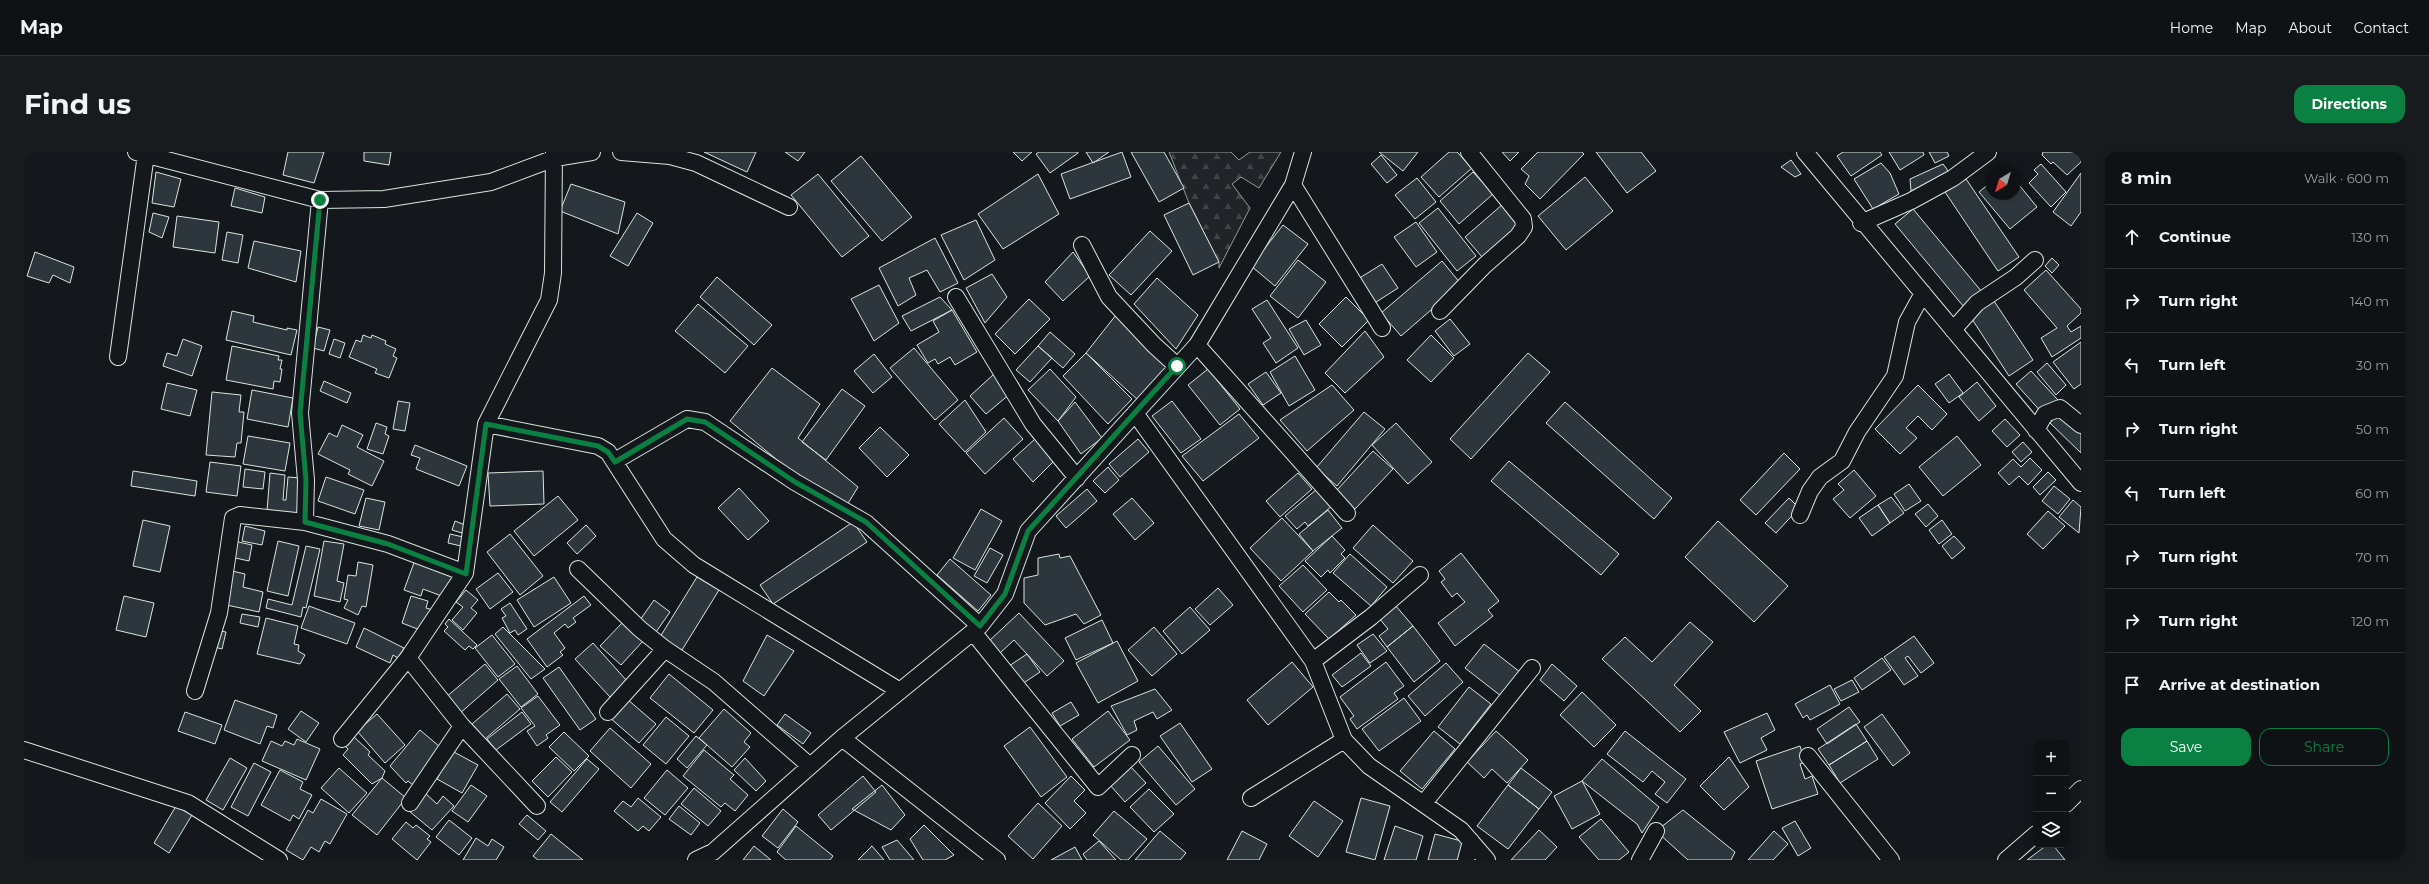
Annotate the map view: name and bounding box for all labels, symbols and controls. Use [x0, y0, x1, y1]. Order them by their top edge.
text: Map [20, 16, 63, 39]
text: Home [2170, 19, 2213, 37]
text: Map [2235, 19, 2266, 37]
text: About [2288, 19, 2332, 37]
text: Contact [2354, 19, 2409, 37]
button: Directions [2294, 85, 2405, 123]
text: Find us [24, 87, 131, 121]
north arrow [1985, 164, 2021, 200]
text: 8 min [2121, 168, 2172, 188]
text: Walk · 600 m [2304, 170, 2389, 186]
route end [311, 191, 329, 209]
icon: ahead [2121, 226, 2143, 248]
text: Continue [2159, 227, 2231, 246]
text: 130 m [2351, 229, 2389, 245]
icon: right [2121, 290, 2143, 312]
text: Turn right [2159, 291, 2238, 310]
text: 140 m [2350, 293, 2389, 309]
icon: left [2121, 354, 2143, 376]
text: Turn left [2159, 355, 2226, 374]
route start [1168, 357, 1186, 375]
text: 30 m [2356, 357, 2389, 373]
icon: right [2121, 418, 2143, 440]
text: Turn right [2159, 419, 2238, 438]
text: 50 m [2356, 421, 2389, 437]
icon: left [2121, 482, 2143, 504]
text: Turn left [2159, 483, 2226, 502]
text: 60 m [2355, 485, 2389, 501]
icon: right [2121, 546, 2143, 568]
text: Turn right [2159, 547, 2238, 566]
text: 70 m [2356, 549, 2389, 565]
icon: right [2121, 610, 2143, 632]
text: Turn right [2159, 611, 2238, 630]
text: 120 m [2351, 613, 2389, 629]
icon: arrive [2121, 674, 2143, 696]
text: Arrive at destination [2159, 675, 2320, 694]
button: Save [2121, 728, 2251, 766]
button: Share [2259, 728, 2389, 766]
map controls [2033, 740, 2069, 848]
button: + [2033, 740, 2069, 776]
button: − [2033, 776, 2069, 812]
button: layers [2033, 812, 2069, 848]

